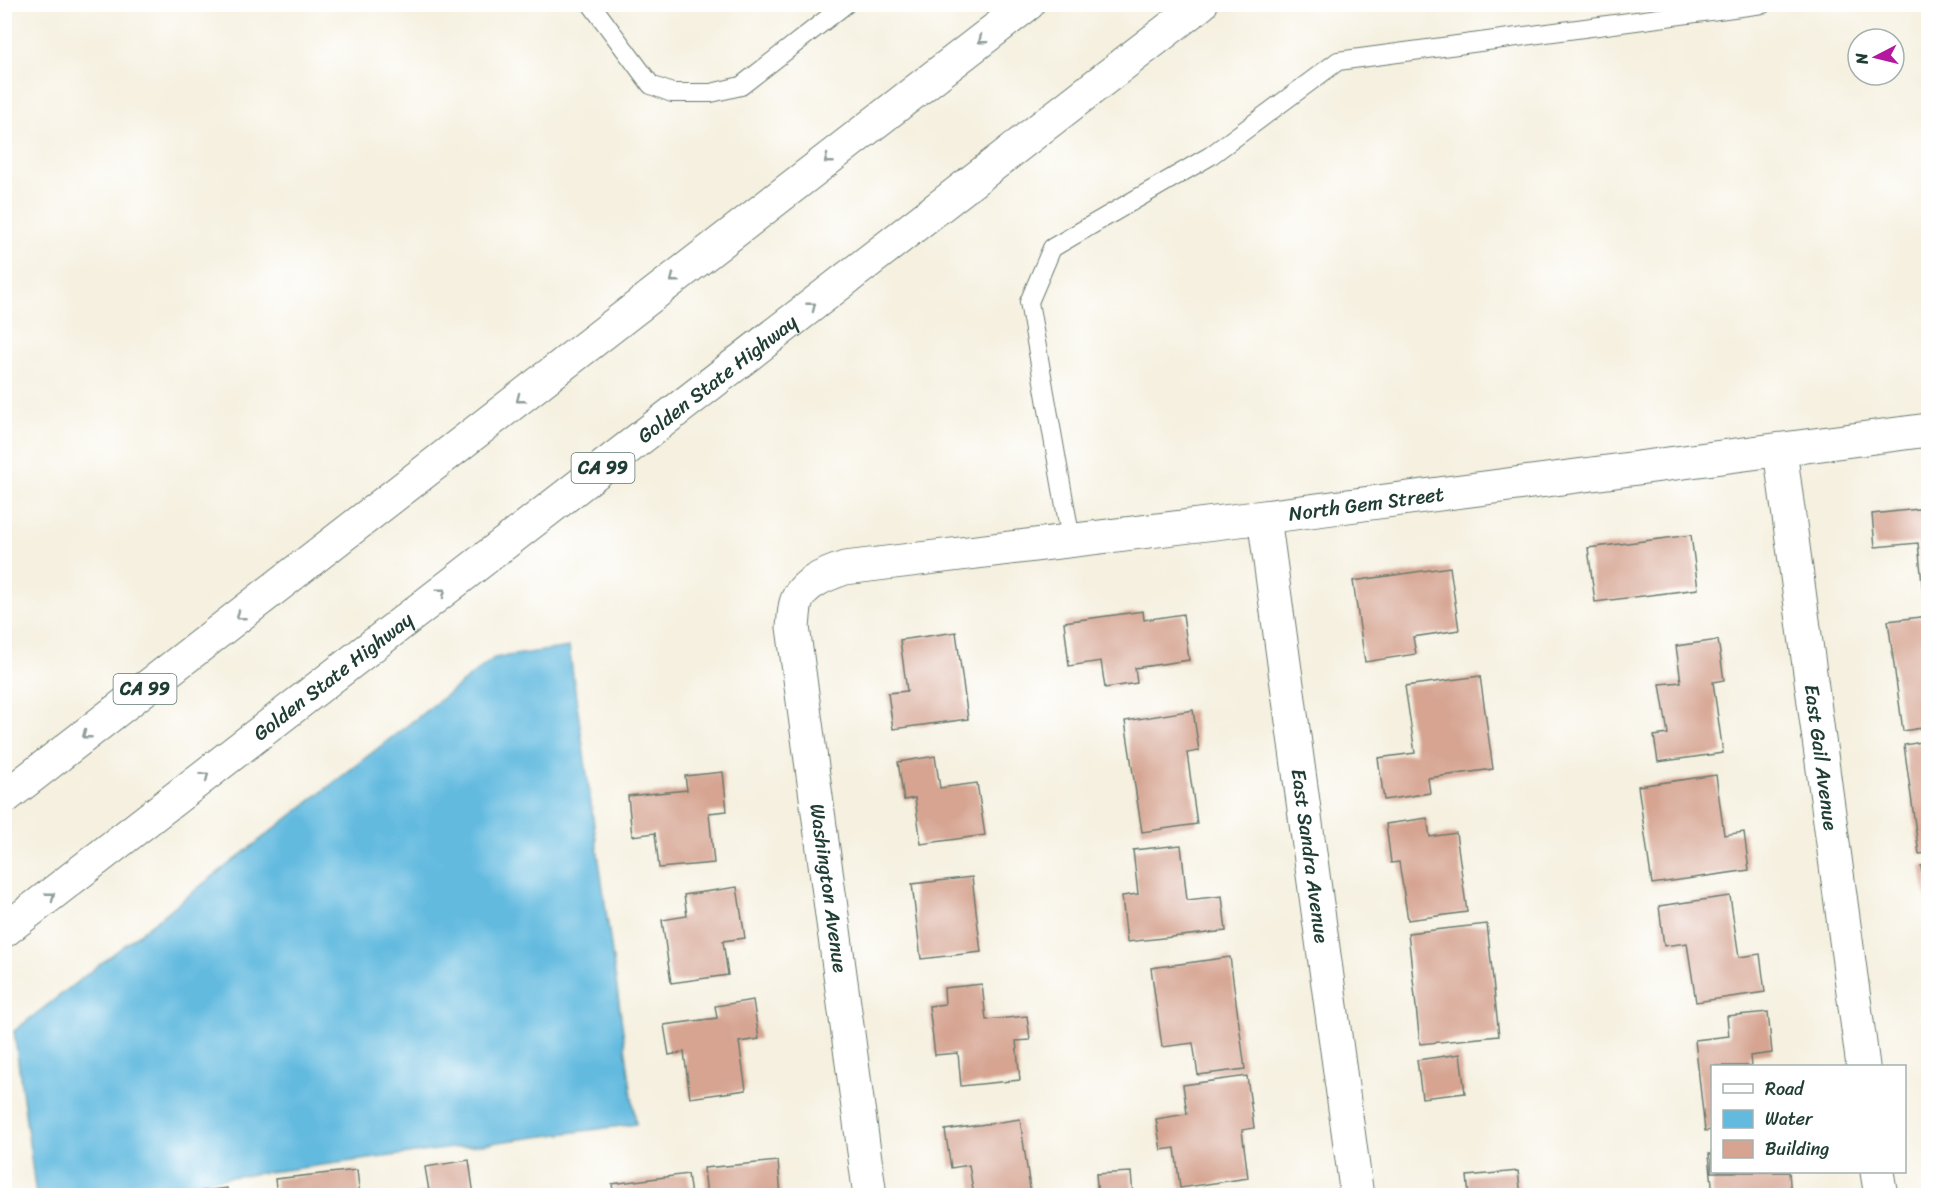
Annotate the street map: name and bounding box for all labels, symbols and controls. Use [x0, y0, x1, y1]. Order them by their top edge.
north arrow [1846, 27, 1906, 87]
one-way arrow [978, 33, 989, 44]
text: N [1846, 51, 1877, 67]
one-way arrow [824, 152, 835, 163]
one-way arrow [669, 272, 680, 283]
one-way arrow [805, 302, 816, 313]
street label: Golden State Highway [630, 305, 806, 453]
one-way arrow [515, 391, 526, 402]
road number: CA 99 [572, 453, 634, 483]
street label: North Gem Street [1286, 477, 1446, 532]
one-way arrow [435, 589, 446, 600]
street label: Golden State Highway [245, 603, 422, 750]
one-way arrow [235, 608, 246, 619]
road number: CA 99 [114, 674, 176, 704]
street label: East Gail Avenue [1794, 682, 1848, 833]
one-way arrow [81, 728, 92, 739]
street label: East Sandra Avenue [1281, 767, 1339, 946]
one-way arrow [198, 773, 209, 784]
street label: Washington Avenue [799, 801, 858, 975]
one-way arrow [44, 892, 55, 903]
legend [1711, 1065, 1906, 1173]
text: Road [1765, 1073, 1805, 1105]
text: Water [1765, 1103, 1814, 1135]
text: Building [1765, 1133, 1829, 1165]

